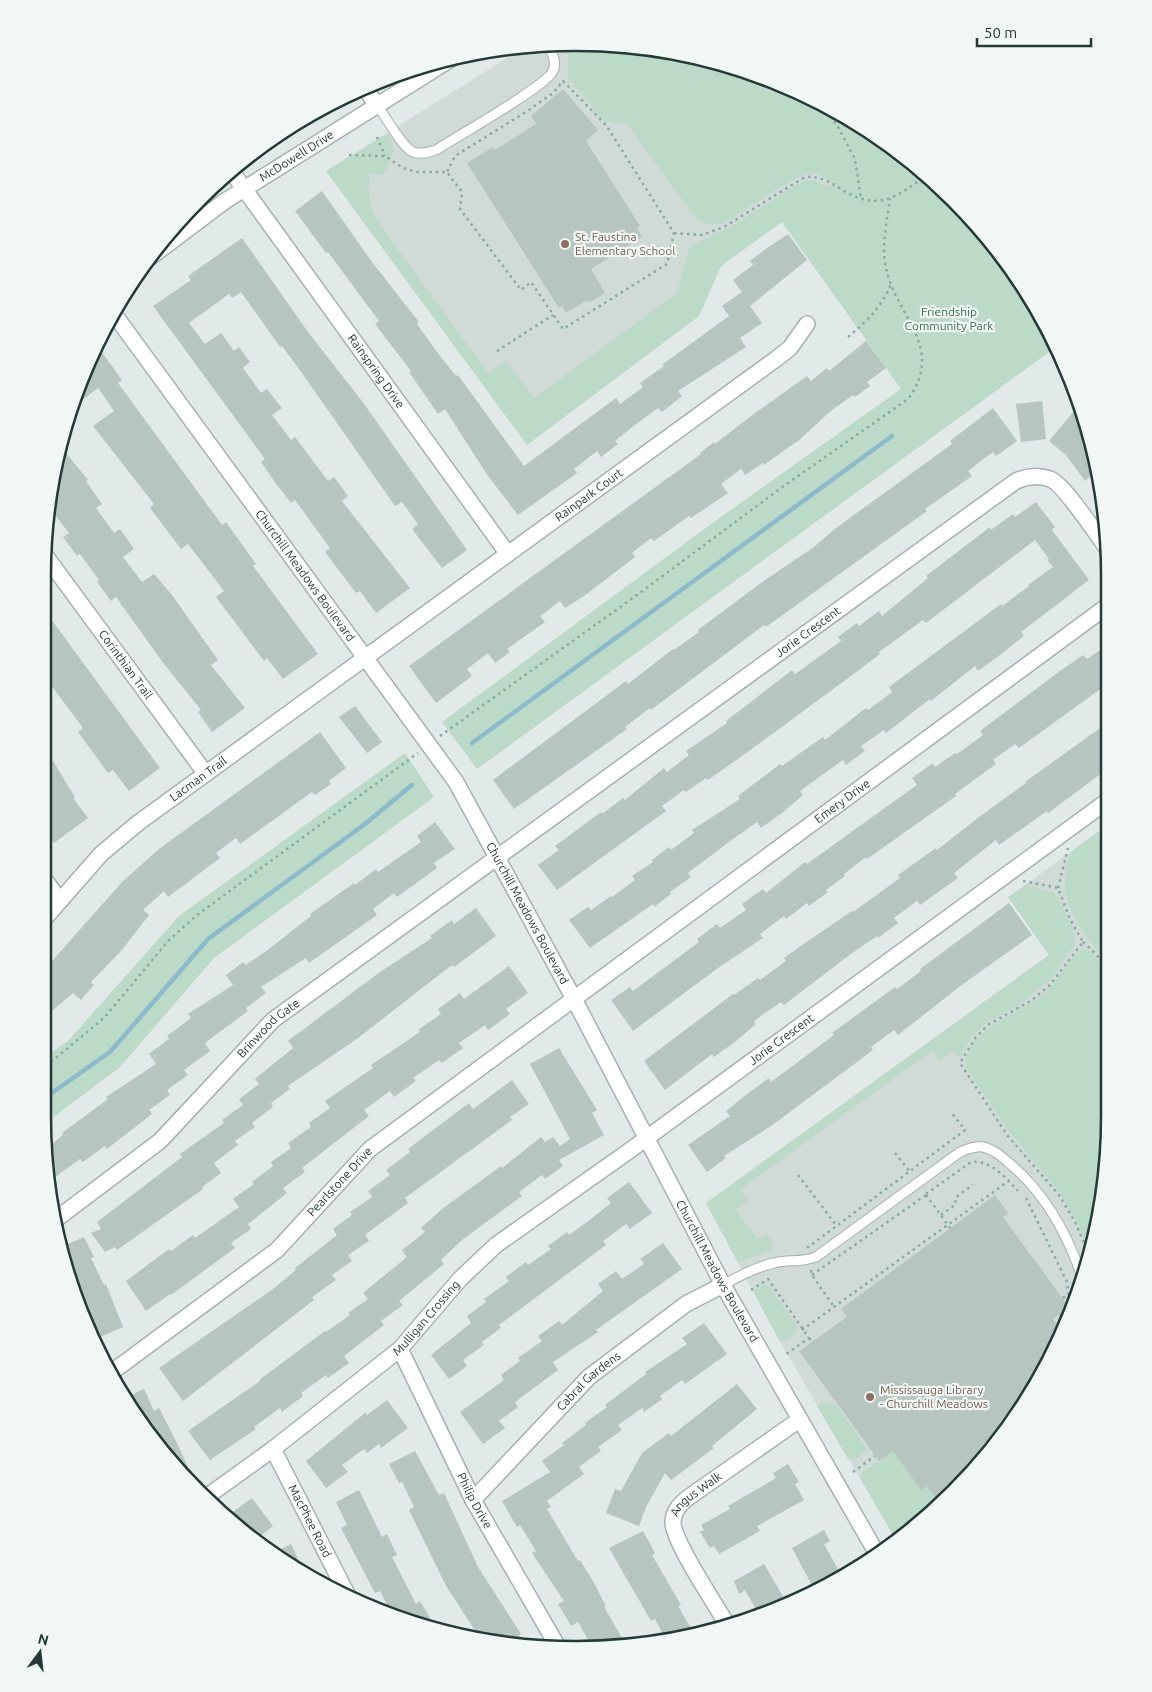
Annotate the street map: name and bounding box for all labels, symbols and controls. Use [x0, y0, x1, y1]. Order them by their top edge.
scale bar [977, 15, 1091, 47]
text: 50 m [984, 24, 1017, 41]
street label: McDowell Drive [257, 127, 336, 184]
place label: St. Faustina Elementary School [575, 230, 675, 257]
marker: St. Faustina Elementary School [559, 238, 571, 250]
park label: Friendship Community Park [905, 305, 993, 332]
street label: Rainspring Drive [345, 332, 408, 411]
street label: Rainpark Court [552, 465, 625, 524]
street label: Churchill Meadows Boulevard [253, 507, 358, 644]
street label: Jorie Crescent [773, 603, 843, 659]
street label: Corinthian Trail [96, 627, 156, 701]
street label: Lacman Trail [167, 754, 229, 804]
street label: Emery Drive [812, 776, 872, 825]
street label: Churchill Meadows Boulevard [484, 840, 572, 986]
street label: Brinwood Gate [234, 996, 302, 1060]
street label: Jorie Crescent [746, 1011, 816, 1067]
street label: Pearlstone Drive [305, 1144, 374, 1219]
street label: Churchill Meadows Boulevard [674, 1198, 761, 1344]
street label: Mulligan Crossing [390, 1277, 462, 1358]
street label: Cabral Gardens [554, 1349, 623, 1413]
place label: Mississauga Library - Churchill Meadows [880, 1383, 988, 1410]
marker: Mississauga Library - Churchill Meadows [864, 1391, 876, 1403]
street label: Angus Walk [667, 1469, 724, 1518]
street label: Philip Drive [455, 1471, 495, 1531]
street label: MacPhee Road [286, 1482, 334, 1559]
north arrow [15, 1627, 65, 1677]
text: N [36, 1630, 50, 1649]

